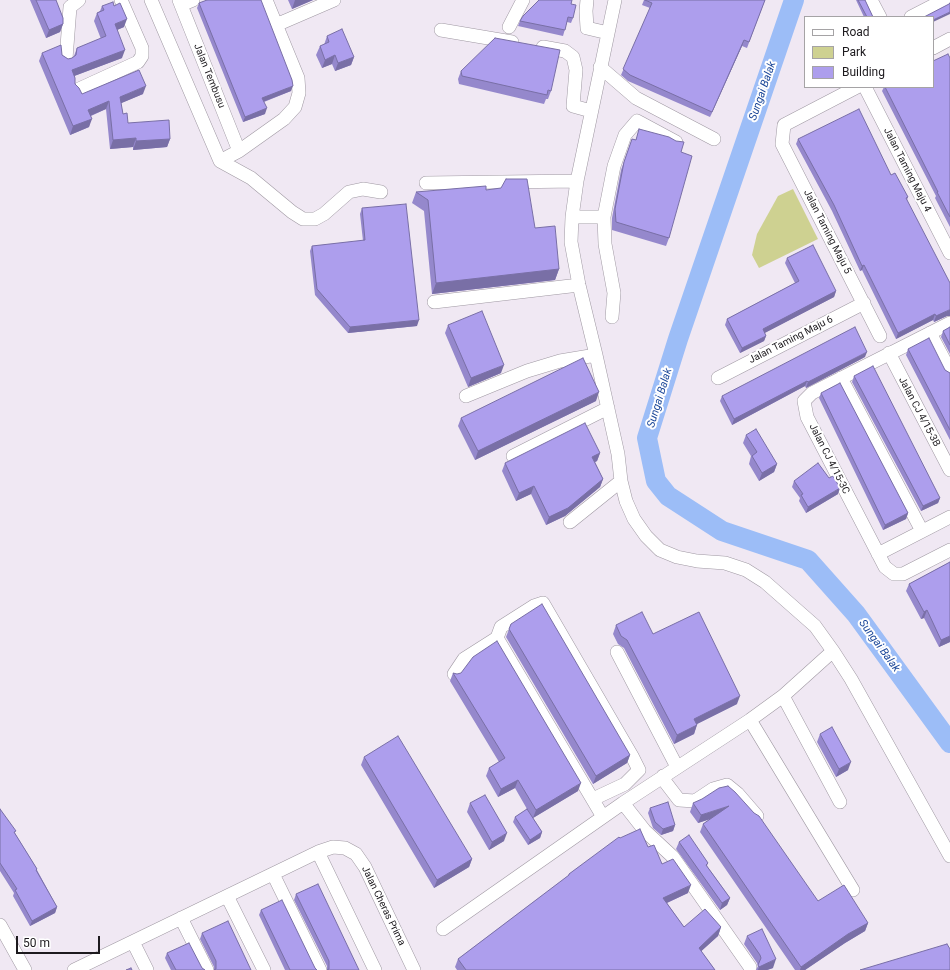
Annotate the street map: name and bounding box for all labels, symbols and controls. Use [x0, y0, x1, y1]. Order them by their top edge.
legend [804, 16, 934, 88]
text: Road [842, 25, 870, 39]
street label: Jalan Tembusu [191, 42, 227, 110]
text: Park [842, 45, 866, 59]
water label: Sungai Balak [747, 60, 779, 122]
text: Building [842, 65, 885, 79]
street label: Jalan Taming Maju 4 [881, 126, 933, 214]
street label: Jalan Taming Maju 5 [801, 188, 853, 276]
street label: Jalan Taming Maju 6 [747, 314, 835, 366]
water label: Sungai Balak [645, 367, 675, 429]
street label: Jalan CJ 4/15-3B [896, 375, 942, 449]
street label: Jalan CJ 4/15-3C [806, 422, 852, 496]
water label: Sungai Balak [856, 617, 902, 675]
street label: Jalan Cheras Prima [359, 864, 407, 948]
scale bar [18, 928, 102, 954]
text: 50 m [23, 936, 50, 950]

